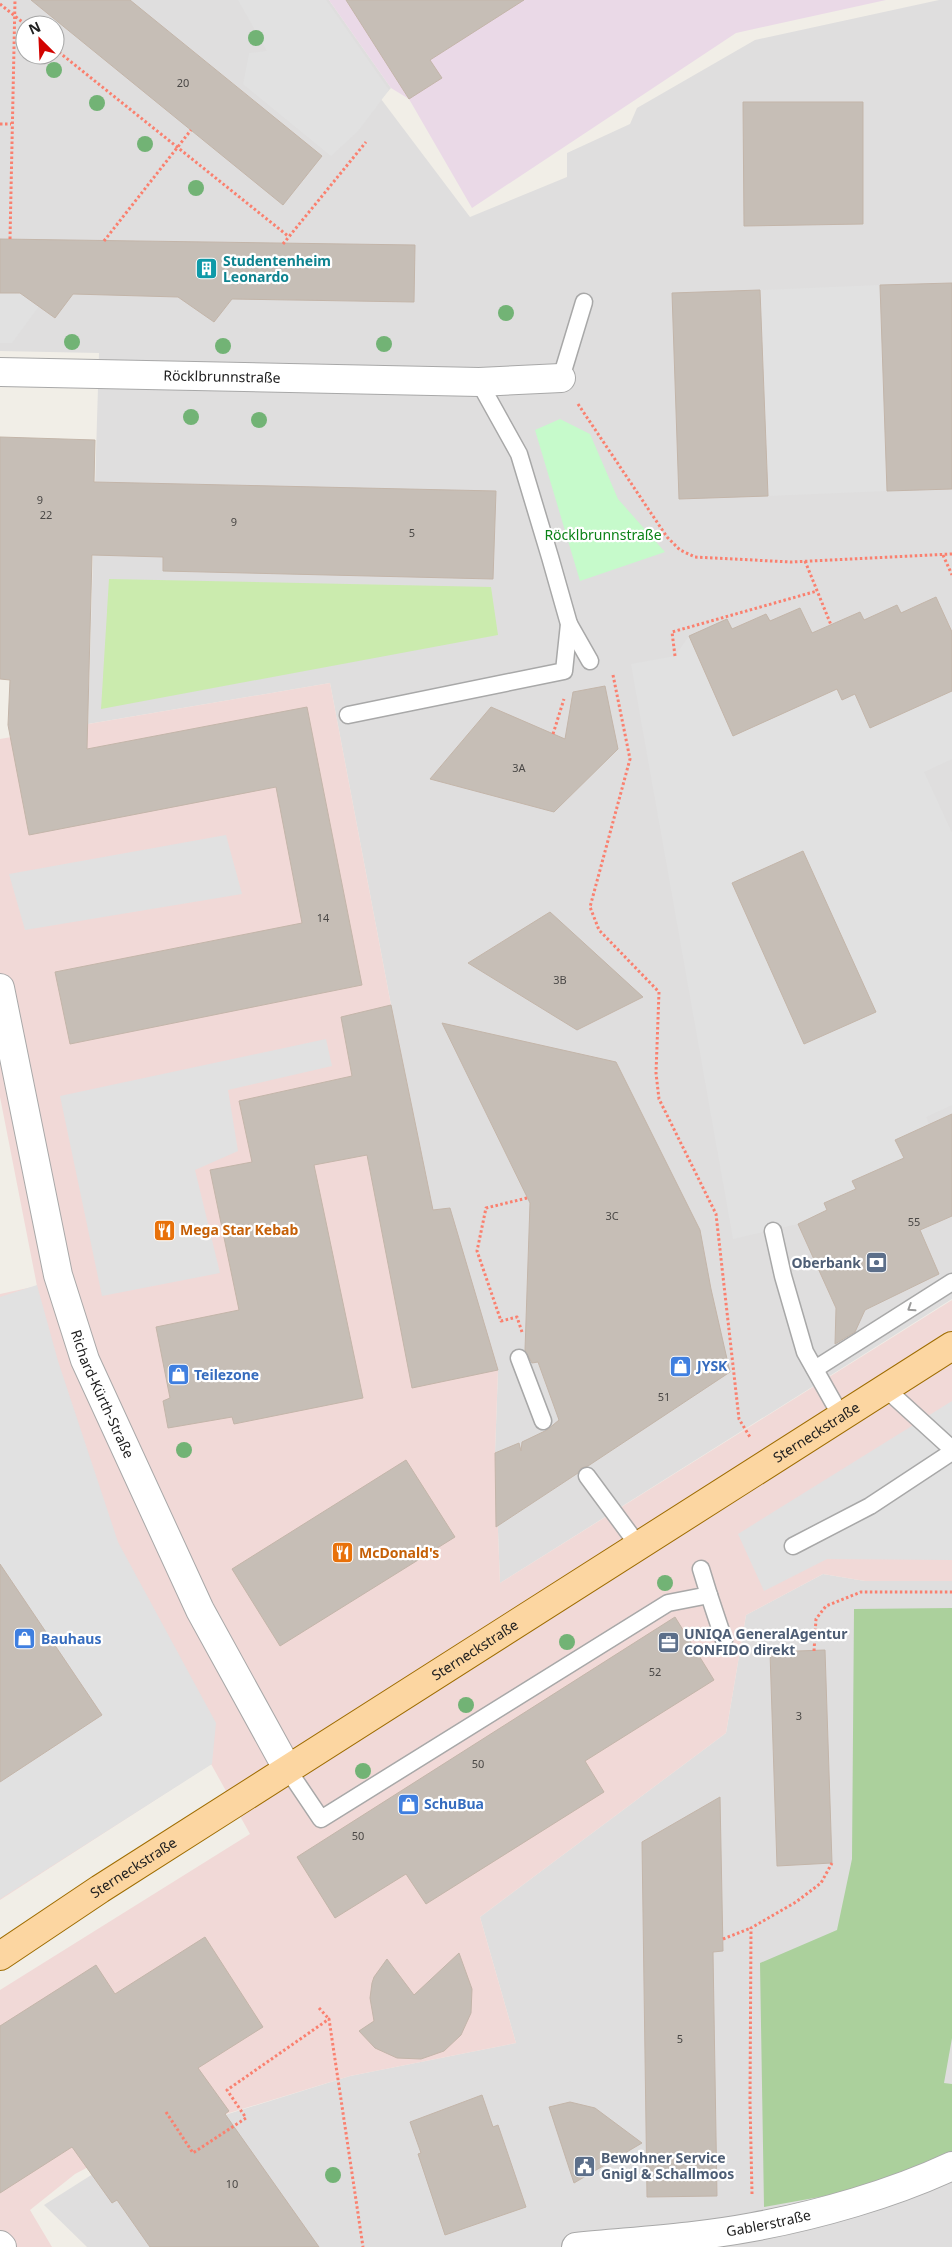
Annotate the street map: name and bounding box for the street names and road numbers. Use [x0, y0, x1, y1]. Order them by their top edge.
street label: Röcklbrunnstraße [163, 365, 281, 387]
street label: Richard-Kürth-Straße [67, 1327, 139, 1461]
street label: Sterneckstraße [769, 1397, 863, 1467]
street label: Sterneckstraße [428, 1615, 522, 1684]
street label: Sterneckstraße [86, 1833, 180, 1902]
street label: Gablerstraße [725, 2205, 813, 2240]

